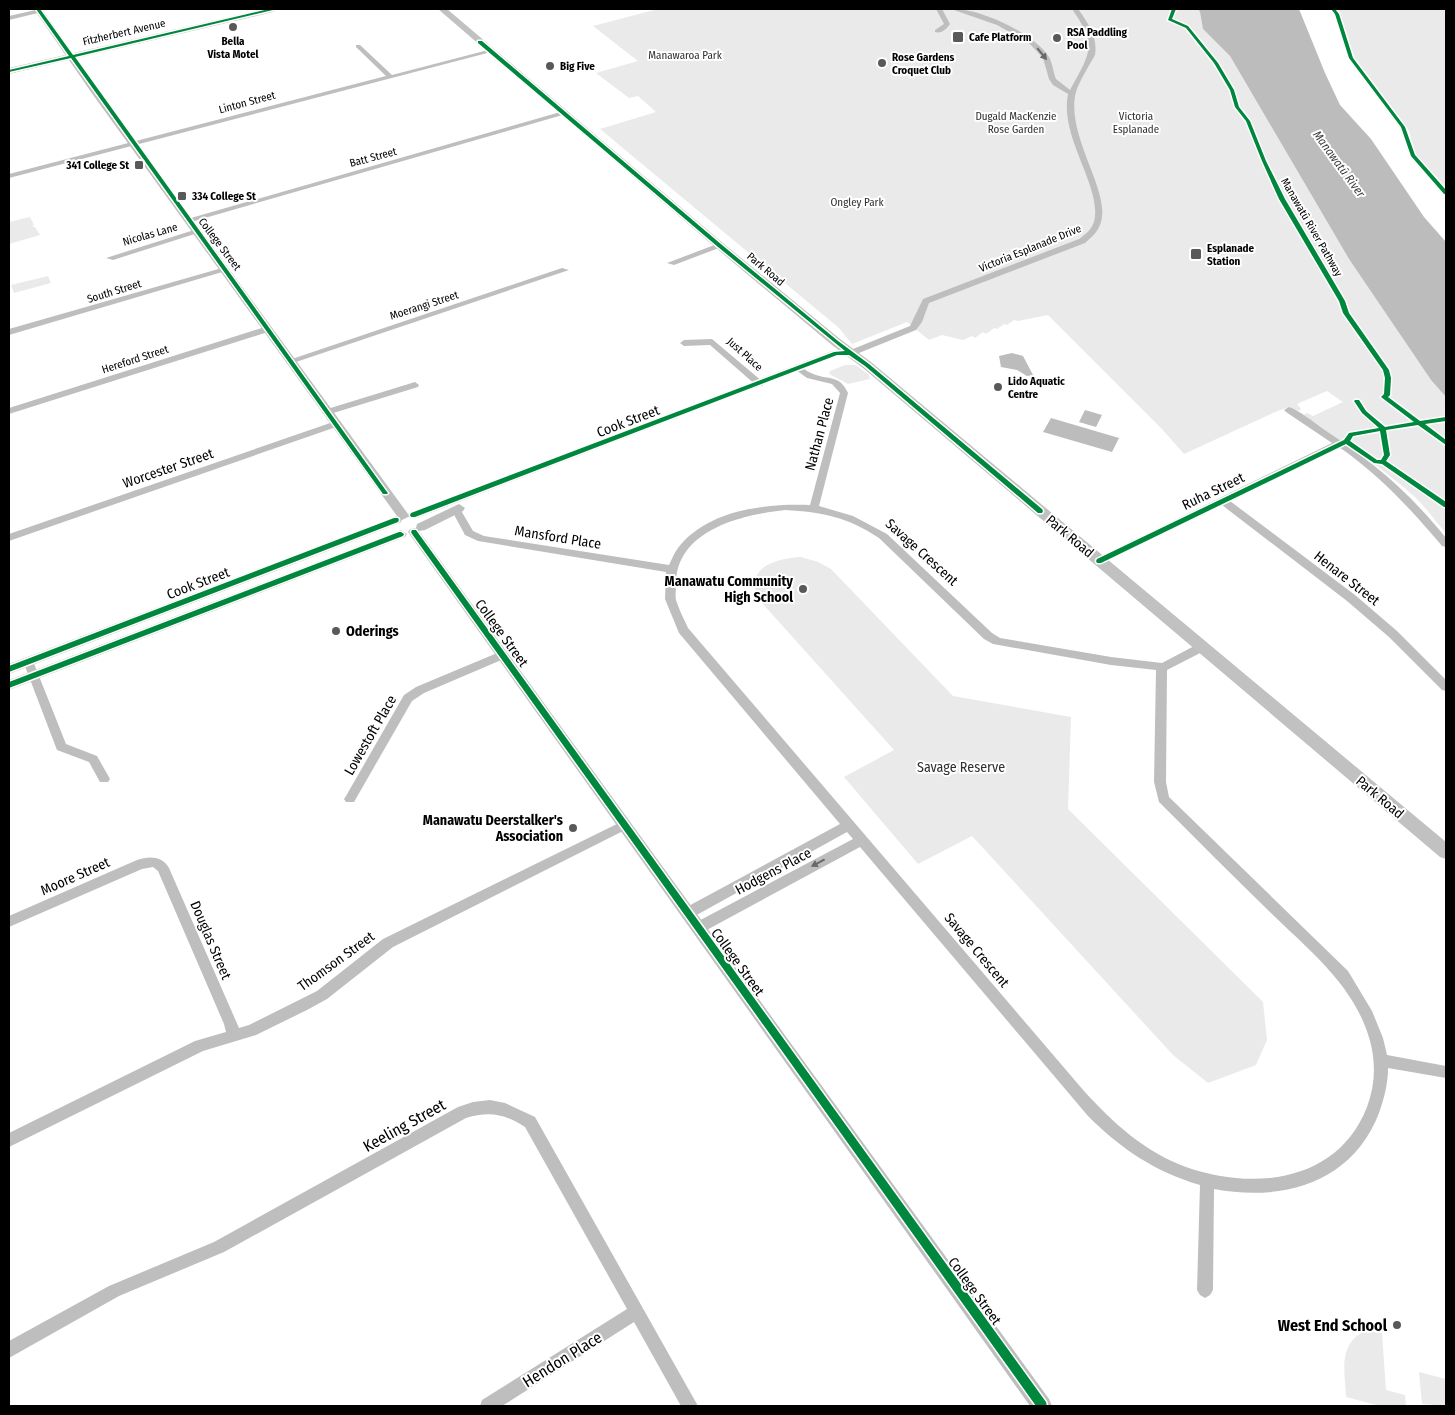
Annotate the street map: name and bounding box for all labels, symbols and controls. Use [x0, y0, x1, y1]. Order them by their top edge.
street label: Fitzherbert Avenue [81, 17, 167, 48]
marker: Bella Vista Motel [227, 21, 239, 33]
place label: RSA Paddling Pool [1067, 26, 1128, 52]
marker: Cafe Platform [951, 30, 965, 44]
place label: Cafe Platform [969, 31, 1031, 44]
marker: RSA Paddling Pool [1051, 32, 1063, 44]
place label: Bella Vista Motel [206, 35, 259, 61]
one-way arrow [1037, 47, 1048, 60]
park label: Manawaroa Park [648, 49, 723, 62]
place label: Rose Gardens Croquet Club [892, 51, 955, 77]
marker: Rose Gardens Croquet Club [876, 57, 888, 69]
marker: Big Five [544, 60, 556, 72]
place label: Big Five [560, 60, 595, 73]
street label: Linton Street [217, 89, 277, 116]
park label: Dugald MacKenzie Rose Garden [975, 110, 1057, 136]
park label: Victoria Esplanade [1113, 110, 1159, 136]
water label: Manawatū River [1310, 128, 1368, 201]
street label: Batt Street [348, 145, 398, 170]
place label: 341 College St [65, 159, 129, 172]
marker: 341 College St [133, 159, 145, 171]
street label: Manawatū River Pathway [1278, 176, 1345, 279]
marker: 334 College St [176, 190, 188, 202]
place label: 334 College St [191, 190, 256, 203]
park label: Ongley Park [830, 196, 884, 209]
street label: College Street [196, 215, 244, 273]
street label: Nicolas Lane [121, 220, 179, 249]
street label: Victoria Esplanade Drive [977, 222, 1083, 275]
place label: Esplanade Station [1207, 242, 1255, 268]
marker: Esplanade Station [1189, 247, 1203, 261]
street label: Park Road [744, 250, 787, 289]
street label: South Street [85, 277, 143, 306]
street label: Moerangi Street [388, 288, 460, 323]
street label: Just Place [724, 335, 765, 374]
street label: Hereford Street [100, 342, 170, 376]
place label: Lido Aquatic Centre [1008, 375, 1065, 401]
marker: Lido Aquatic Centre [992, 381, 1004, 393]
street label: Nathan Place [802, 396, 837, 473]
street label: Cook Street [594, 402, 662, 441]
street label: Worcester Street [121, 445, 216, 492]
street label: Ruha Street [1179, 469, 1247, 514]
street label: Park Road [1042, 511, 1097, 561]
street label: Savage Crescent [882, 515, 962, 590]
street label: Mansford Place [513, 522, 602, 553]
street label: Henare Street [1310, 547, 1383, 610]
street label: Cook Street [164, 564, 232, 603]
place label: Manawatu Community High School [665, 573, 793, 606]
marker: Manawatu Community High School [797, 583, 809, 595]
street label: College Street [471, 596, 532, 671]
place label: Oderings [346, 623, 399, 640]
marker: Oderings [330, 625, 342, 637]
street label: Lowestoft Place [341, 692, 400, 778]
park label: Savage Reserve [917, 759, 1005, 776]
street label: Park Road [1352, 772, 1407, 822]
place label: Manawatu Deerstalker's Association [423, 812, 563, 845]
marker: Manawatu Deerstalker's Association [567, 822, 579, 834]
street label: Hodgens Place [732, 844, 814, 899]
street label: Moore Street [38, 854, 113, 899]
one-way arrow [811, 859, 826, 867]
street label: Douglas Street [186, 898, 235, 982]
street label: Savage Crescent [941, 910, 1013, 991]
street label: College Street [707, 925, 768, 1000]
street label: Thomson Street [295, 928, 378, 995]
street label: Keeling Street [360, 1095, 449, 1156]
street label: College Street [944, 1254, 1005, 1329]
place label: West End School [1278, 1316, 1388, 1335]
marker: West End School [1391, 1319, 1403, 1331]
street label: Hendon Place [519, 1328, 605, 1391]

